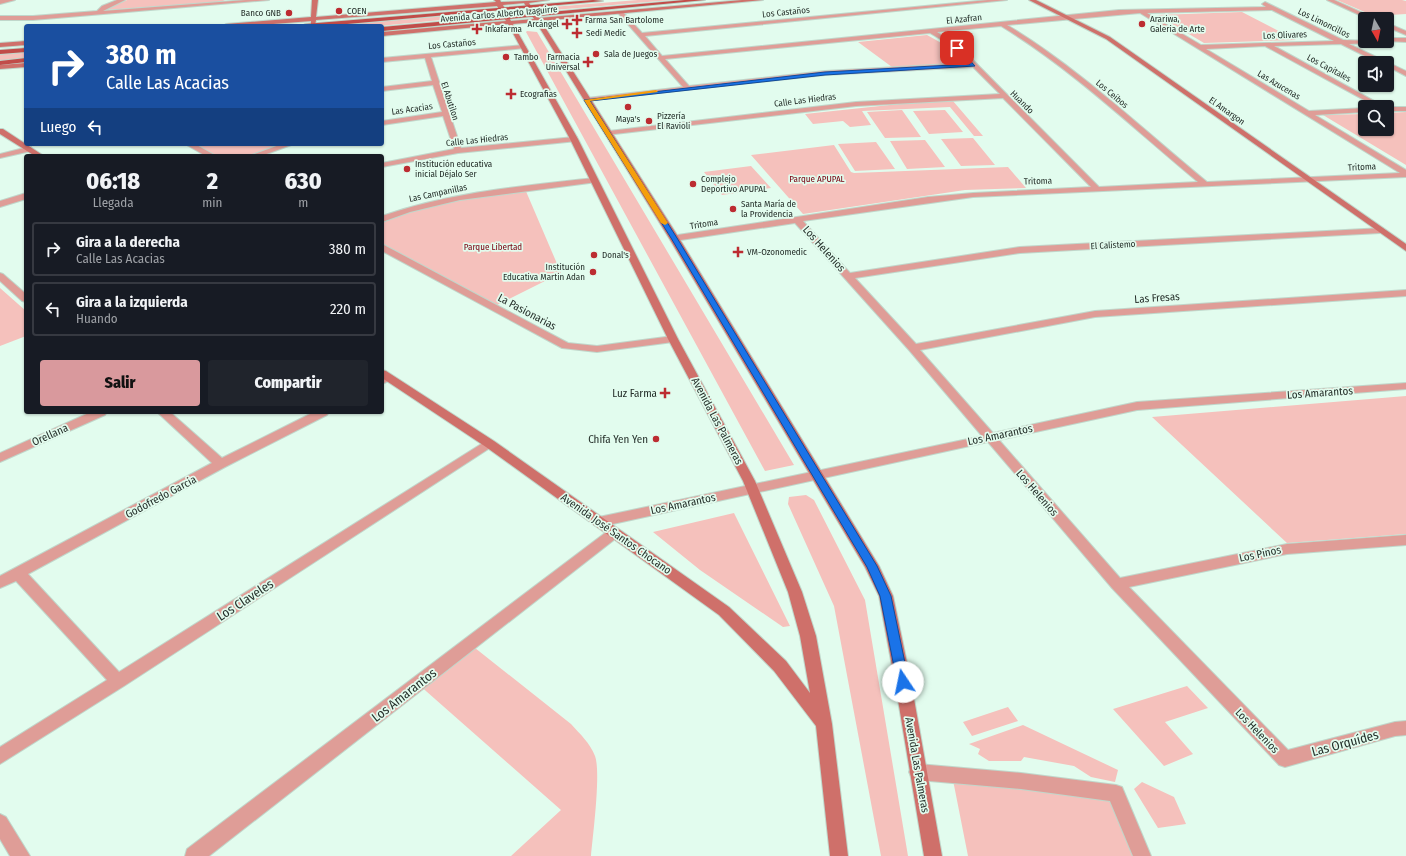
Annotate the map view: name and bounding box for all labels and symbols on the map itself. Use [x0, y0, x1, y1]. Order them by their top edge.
street label: Avenida Carlos Alberto Izaguirre [440, 4, 558, 24]
street label: Los Castaños [762, 5, 810, 19]
marker: COEN [334, 6, 344, 16]
place label: COEN [347, 6, 367, 16]
street label: Los Limoncillos [1296, 6, 1352, 40]
place label: Banco GNB [241, 8, 281, 18]
marker: Banco GNB [284, 8, 294, 18]
street label: El Azafran [946, 12, 983, 26]
north arrow [1358, 12, 1394, 48]
place label: Arariwa, Galeria de Arte [1150, 14, 1205, 34]
marker: Farma San Bartolome [572, 15, 582, 25]
place label: Farma San Bartolome [585, 15, 664, 25]
place label: Arcángel [528, 19, 560, 29]
marker: Arcángel [562, 19, 572, 29]
marker: Arariwa, Galeria de Arte [1137, 19, 1147, 29]
marker: Inkafarma [472, 24, 482, 34]
place label: Inkafarma [485, 24, 523, 34]
marker: Sedi Medic [571, 27, 583, 39]
place label: Sedi Medic [586, 28, 626, 38]
street label: Los Olivares [1263, 29, 1307, 41]
pin [940, 31, 974, 65]
street label: Los Castaños [428, 37, 476, 51]
marker: Sala de Juegos [591, 49, 601, 59]
place label: Sala de Juegos [604, 49, 657, 59]
marker: Tambo [501, 52, 511, 62]
place label: Tambo [514, 52, 539, 62]
place label: Farmacia Universal [546, 52, 581, 72]
street label: Los Capitales [1305, 52, 1353, 84]
marker: Farmacia Universal [583, 57, 593, 67]
street label: Las Azucenas [1256, 68, 1302, 102]
street label: Los Ceibos [1094, 78, 1130, 110]
street label: El Abutilon [439, 80, 461, 122]
marker: Ecografias [505, 88, 517, 100]
street label: Huando [1008, 88, 1036, 116]
place label: Ecografias [520, 89, 557, 99]
street label: Calle Las Hiedras [773, 91, 837, 109]
street label: El Amargon [1207, 95, 1247, 127]
street label: Las Acacias [391, 101, 433, 117]
marker: Maya's [623, 102, 633, 112]
place label: Pizzería El Ravioli [657, 111, 690, 131]
place label: Maya's [616, 114, 640, 124]
marker: Pizzería El Ravioli [644, 116, 654, 126]
street label: Calle Las Hiedras [445, 132, 509, 148]
place label: Institución educativa inicial Déjalo Ser [415, 159, 493, 179]
street label: Tritoma [1348, 161, 1377, 173]
marker: Institución educativa inicial Déjalo Ser [402, 164, 412, 174]
place label: Complejo Deportivo APUPAL [701, 174, 767, 194]
park label: Parque APUPAL [789, 174, 845, 184]
street label: Tritoma [1024, 175, 1053, 186]
marker: Complejo Deportivo APUPAL [688, 179, 698, 189]
street label: Las Campanillas [408, 182, 468, 204]
place label: Santa María de la Providencia [741, 199, 797, 219]
marker: Santa María de la Providencia [728, 204, 738, 214]
street label: Tritoma [689, 217, 719, 231]
street label: Los Helenios [800, 223, 848, 275]
street label: El Calistemo [1090, 239, 1136, 251]
park label: Parque Libertad [464, 242, 522, 252]
marker: VM-Ozonomedic [732, 246, 744, 258]
place label: VM-Ozonomedic [747, 247, 807, 257]
marker: Donal's [589, 250, 599, 260]
place label: Donal's [602, 250, 629, 260]
place label: Institución Educativa Martin Adan [503, 262, 585, 282]
marker: Institución Educativa Martin Adan [588, 267, 598, 277]
street label: Las Fresas [1134, 290, 1180, 306]
street label: La Pasionarias [496, 291, 559, 333]
street label: Avenida Las Palmeras [689, 375, 746, 467]
street label: Los Amarantos [1287, 384, 1354, 402]
place label: Luz Farma [612, 387, 657, 400]
marker: Luz Farma [660, 388, 670, 398]
street label: Orellana [30, 421, 70, 449]
street label: Los Amarantos [966, 422, 1034, 448]
place label: Chifa Yen Yen [588, 433, 648, 446]
marker: Chifa Yen Yen [651, 434, 661, 444]
street label: Los Helenios [1013, 467, 1061, 519]
street label: Godofredo Garcia [123, 473, 199, 521]
street label: Avenida José Santos Chocano [558, 491, 674, 577]
street label: Los Amarantos [649, 491, 717, 517]
street label: Los Pinos [1238, 543, 1282, 565]
street label: Los Claveles [214, 576, 276, 624]
position arrow [882, 661, 924, 703]
street label: Los Amarantos [369, 665, 440, 725]
street label: Los Helenios [1232, 706, 1282, 756]
street label: Avenida Las Palmeras [902, 716, 932, 814]
street label: Las Orquídes [1310, 727, 1381, 759]

